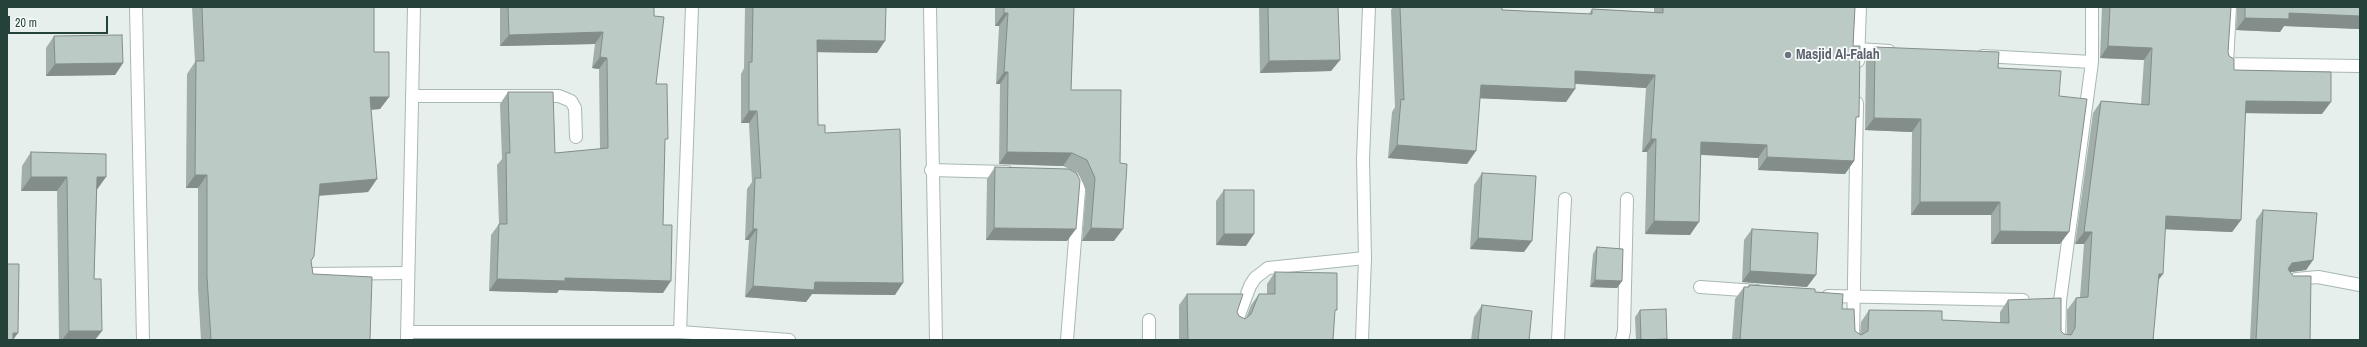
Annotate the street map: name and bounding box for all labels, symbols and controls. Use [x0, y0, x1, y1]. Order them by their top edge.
scale bar [10, 8, 110, 34]
text: 20 m [15, 15, 37, 31]
place label: Masjid Al-Falah [1796, 47, 1880, 63]
marker: Masjid Al-Falah [1783, 50, 1793, 60]

